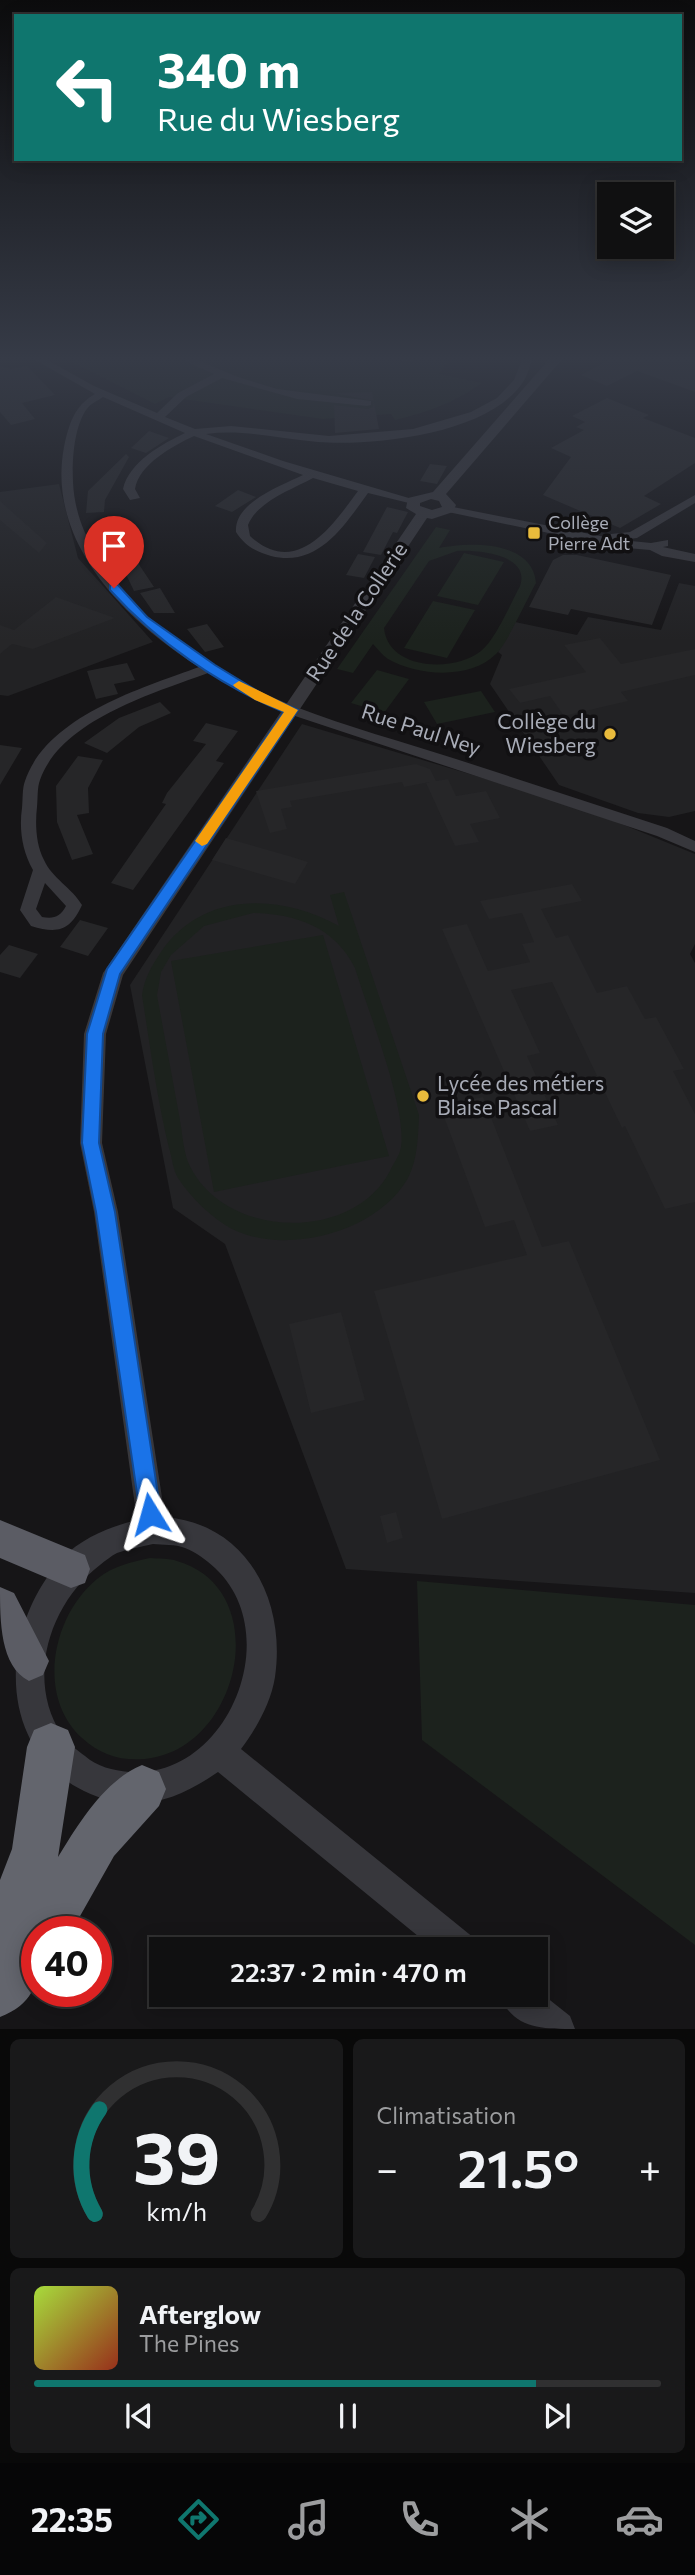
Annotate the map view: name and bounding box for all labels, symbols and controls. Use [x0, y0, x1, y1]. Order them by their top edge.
text: 340 m [157, 38, 300, 98]
icon: left [42, 42, 133, 133]
text: Rue du Wiesberg [157, 98, 400, 138]
map controls [597, 182, 674, 259]
button: layers [597, 182, 674, 259]
place label: Collège Pierre Adt [548, 511, 630, 554]
pin [84, 516, 144, 588]
marker: Collège Pierre Adt [526, 525, 542, 541]
icon: arrive [95, 527, 133, 565]
street label: Rue de la Collerie [300, 537, 411, 685]
street label: Rue Paul Ney [359, 698, 484, 760]
place label: Collège du Wiesberg [497, 708, 596, 757]
marker: Collège du Wiesberg [602, 726, 618, 742]
place label: Lycée des métiers Blaise Pascal [437, 1070, 604, 1119]
marker: Lycée des métiers Blaise Pascal [415, 1088, 431, 1104]
position arrow [113, 1477, 187, 1551]
speed limit sign: 40 [21, 1916, 112, 2007]
text: 22:37 · 2 min · 470 m [230, 1956, 467, 1987]
text: Climatisation [377, 2101, 516, 2129]
text: 39 [133, 2111, 220, 2200]
text: 21.5° [458, 2135, 579, 2199]
text: − [377, 2144, 398, 2191]
text: + [639, 2144, 661, 2191]
text: km/h [146, 2196, 207, 2226]
text: Afterglow [139, 2298, 261, 2329]
text: The Pines [139, 2329, 240, 2357]
icon: previous [120, 2397, 158, 2435]
icon: pause [329, 2397, 367, 2435]
icon: next [538, 2397, 576, 2435]
icon: directions [174, 2495, 223, 2544]
icon: music [284, 2495, 333, 2544]
icon: phone [395, 2495, 444, 2544]
icon: climate [505, 2495, 554, 2544]
icon: car [615, 2495, 664, 2544]
text: 22:35 [31, 2499, 113, 2539]

